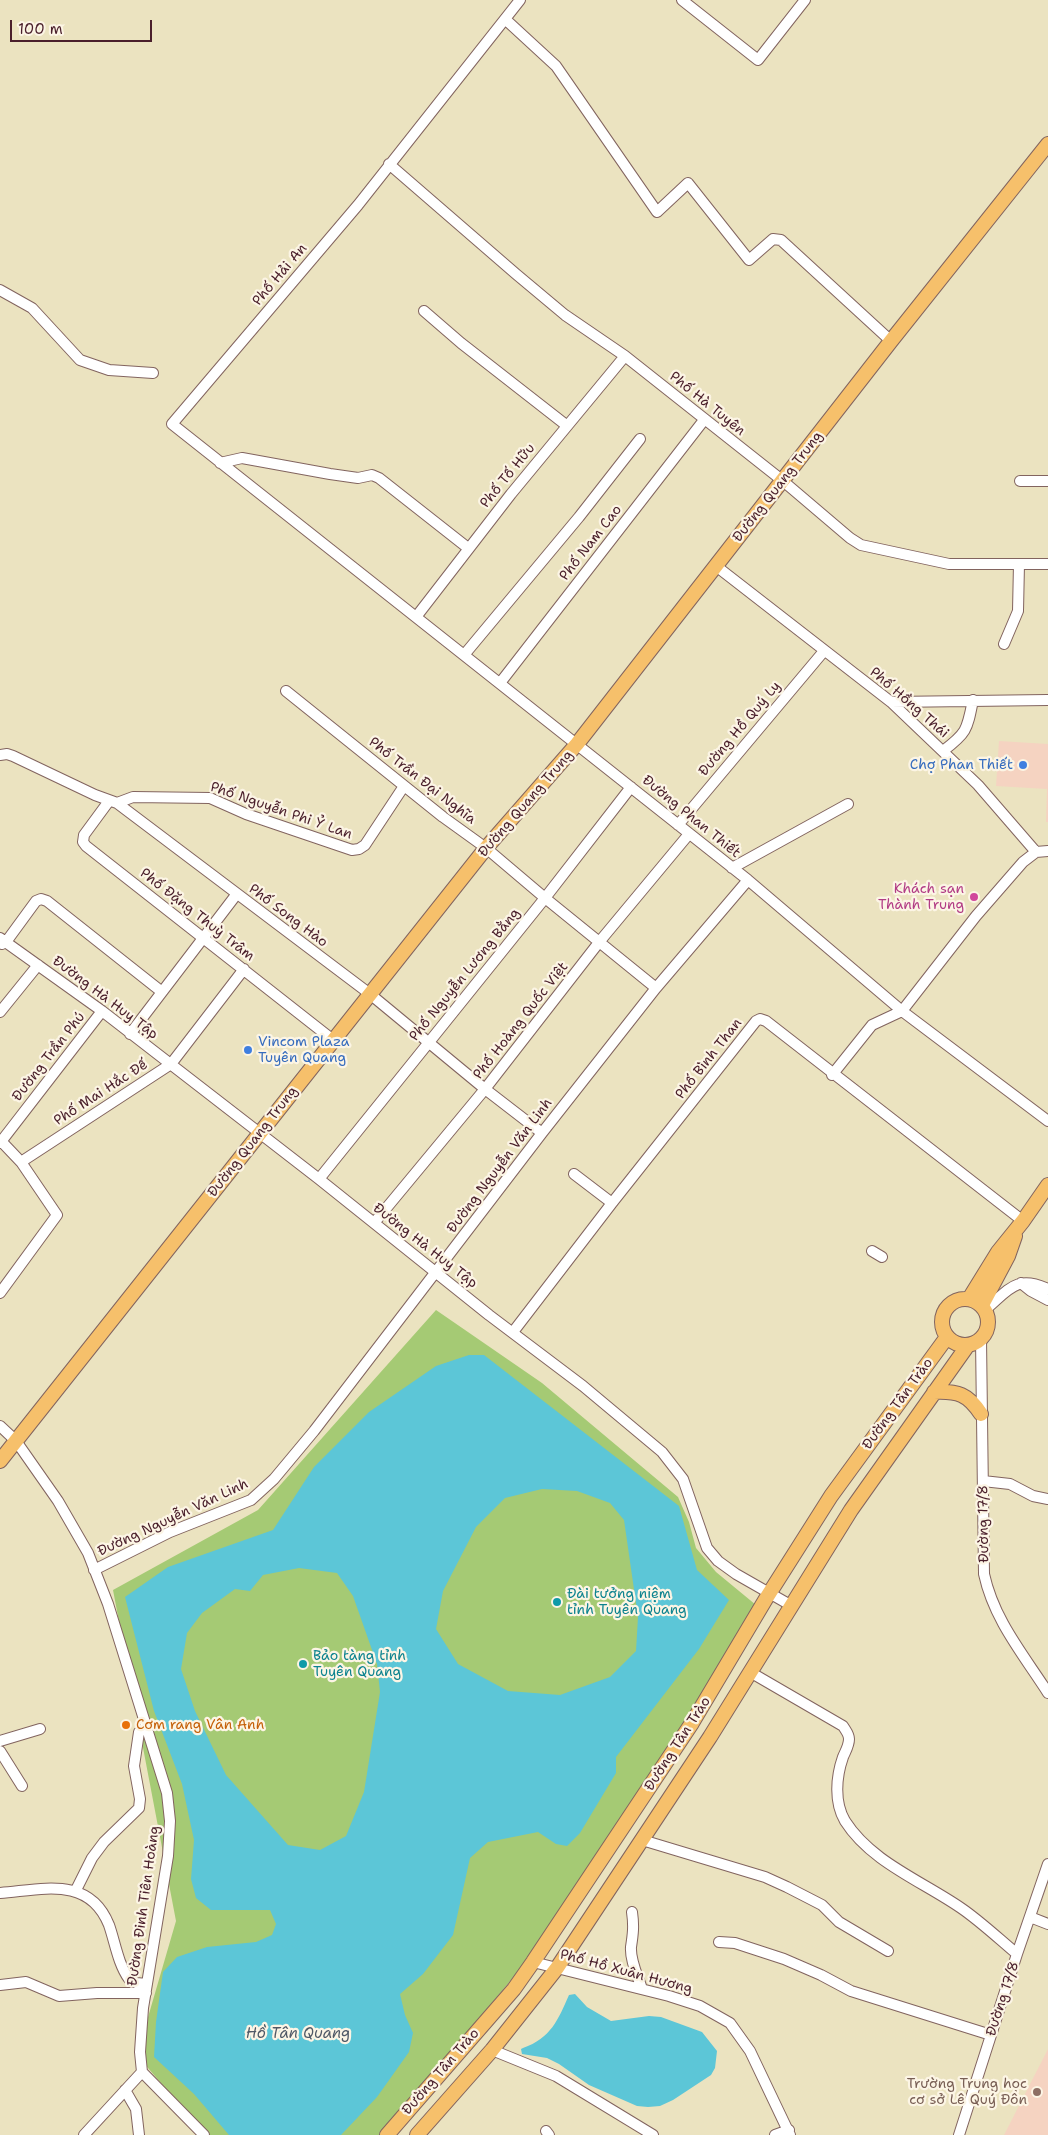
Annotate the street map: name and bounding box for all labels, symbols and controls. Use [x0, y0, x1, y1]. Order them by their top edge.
scale bar [12, 10, 155, 42]
text: 100 m [18, 19, 63, 39]
street label: Phố Hải An [249, 241, 311, 309]
street label: Phố Hà Tuyên [666, 368, 748, 440]
street label: Đường Quang Trung [730, 428, 826, 546]
street label: Phố Tố Hữu [477, 440, 539, 512]
street label: Phố Nam Cao [556, 502, 626, 584]
street label: Phố Hồng Thái [866, 664, 952, 742]
street label: Đường Hồ Quý Ly [696, 678, 784, 780]
street label: Phố Trần Đại Nghĩa [365, 734, 479, 828]
street label: Đường Quang Trung [475, 747, 577, 861]
place label: Chợ Phan Thiết [910, 757, 1013, 773]
marker: Chợ Phan Thiết [1017, 759, 1029, 771]
street label: Đường Phan Thiết [638, 772, 744, 862]
street label: Phố Nguyễn Phi Ỷ Lan [208, 779, 354, 843]
street label: Phố Đặng Thuỳ Trâm [136, 865, 258, 965]
street label: Phố Song Hào [245, 881, 331, 951]
place label: Khách sạn Thành Trung [878, 881, 964, 914]
marker: Khách sạn Thành Trung [968, 891, 980, 903]
street label: Phố Nguyễn Lương Bằng [406, 905, 524, 1045]
street label: Đường Hà Huy Tập [49, 953, 161, 1043]
street label: Phố Hoàng Quốc Việt [470, 959, 572, 1083]
street label: Đường Trần Phú [9, 1009, 89, 1105]
street label: Phố Bình Than [672, 1015, 746, 1103]
place label: Vincom Plaza Tuyên Quang [258, 1034, 350, 1066]
marker: Vincom Plaza Tuyên Quang [242, 1044, 254, 1056]
street label: Phố Mai Hắc Đế [51, 1056, 151, 1130]
street label: Đường Quang Trung [205, 1083, 301, 1201]
street label: Đường Nguyễn Văn Linh [444, 1095, 556, 1237]
street label: Đường Hà Huy Tập [369, 1200, 481, 1292]
street label: Đường Tân Trào [859, 1355, 937, 1453]
street label: Đường Nguyễn Văn Linh [95, 1476, 251, 1560]
street label: Đường 17/8 [975, 1485, 993, 1563]
place label: Đài tưởng niệm tỉnh Tuyên Quang [567, 1586, 687, 1618]
marker: Đài tưởng niệm tỉnh Tuyên Quang [551, 1596, 563, 1608]
place label: Bảo tàng tỉnh Tuyên Quang [313, 1648, 406, 1680]
marker: Bảo tàng tỉnh Tuyên Quang [297, 1658, 309, 1670]
street label: Đường Tân Trào [641, 1694, 715, 1794]
place label: Cơm rang Vân Anh [136, 1717, 264, 1733]
marker: Cơm rang Vân Anh [120, 1719, 132, 1731]
street label: Đường Đinh Tiên Hoàng [124, 1825, 164, 1987]
street label: Phố Hồ Xuân Hương [558, 1946, 694, 1998]
street label: Đường 17/8 [983, 1959, 1023, 2039]
water label: Hồ Tân Quang [246, 2025, 350, 2043]
street label: Đường Tân Trào [399, 2025, 483, 2119]
place label: Trường Trung học cơ sở Lê Quý Đôn [907, 2076, 1027, 2108]
marker: Trường Trung học cơ sở Lê Quý Đôn [1031, 2086, 1043, 2098]

